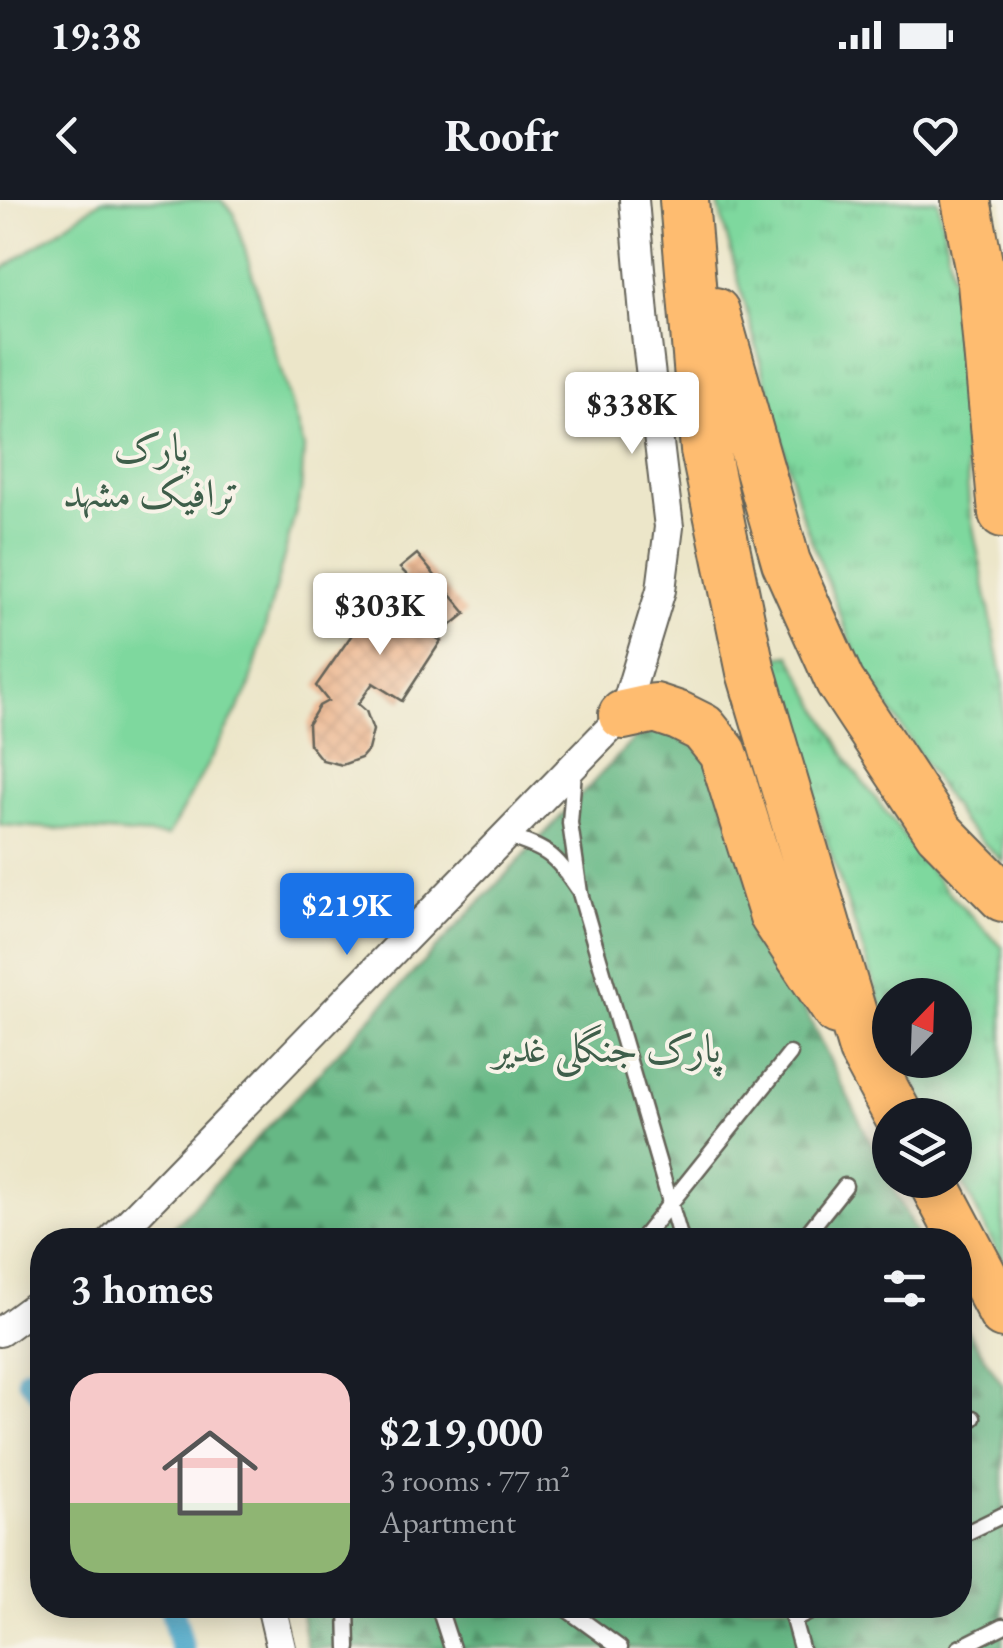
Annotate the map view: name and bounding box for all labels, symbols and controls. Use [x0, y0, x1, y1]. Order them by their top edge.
text: 19:38 [50, 11, 141, 60]
text: Roofr [444, 106, 559, 164]
icon: back [40, 108, 95, 163]
icon: heart [908, 108, 963, 163]
pin: $338K [562, 372, 702, 457]
text: $338K [587, 383, 677, 425]
park label: پارک ترافیک مشهد [63, 421, 239, 519]
pin: $303K [310, 573, 450, 658]
text: $303K [335, 584, 425, 626]
pin: $219K [277, 873, 417, 958]
text: $219K [302, 884, 392, 926]
north arrow [872, 978, 972, 1078]
map controls [872, 978, 972, 1198]
park label: پارک جنگلی غدیر [489, 1022, 723, 1078]
button: layers [872, 1098, 972, 1198]
text: 3 homes [70, 1261, 213, 1316]
icon: filters [877, 1261, 932, 1316]
text: $219,000 [380, 1404, 543, 1459]
icon: home [150, 1413, 270, 1533]
text: 3 rooms · 77 m² [380, 1459, 570, 1501]
text: Apartment [380, 1501, 516, 1543]

